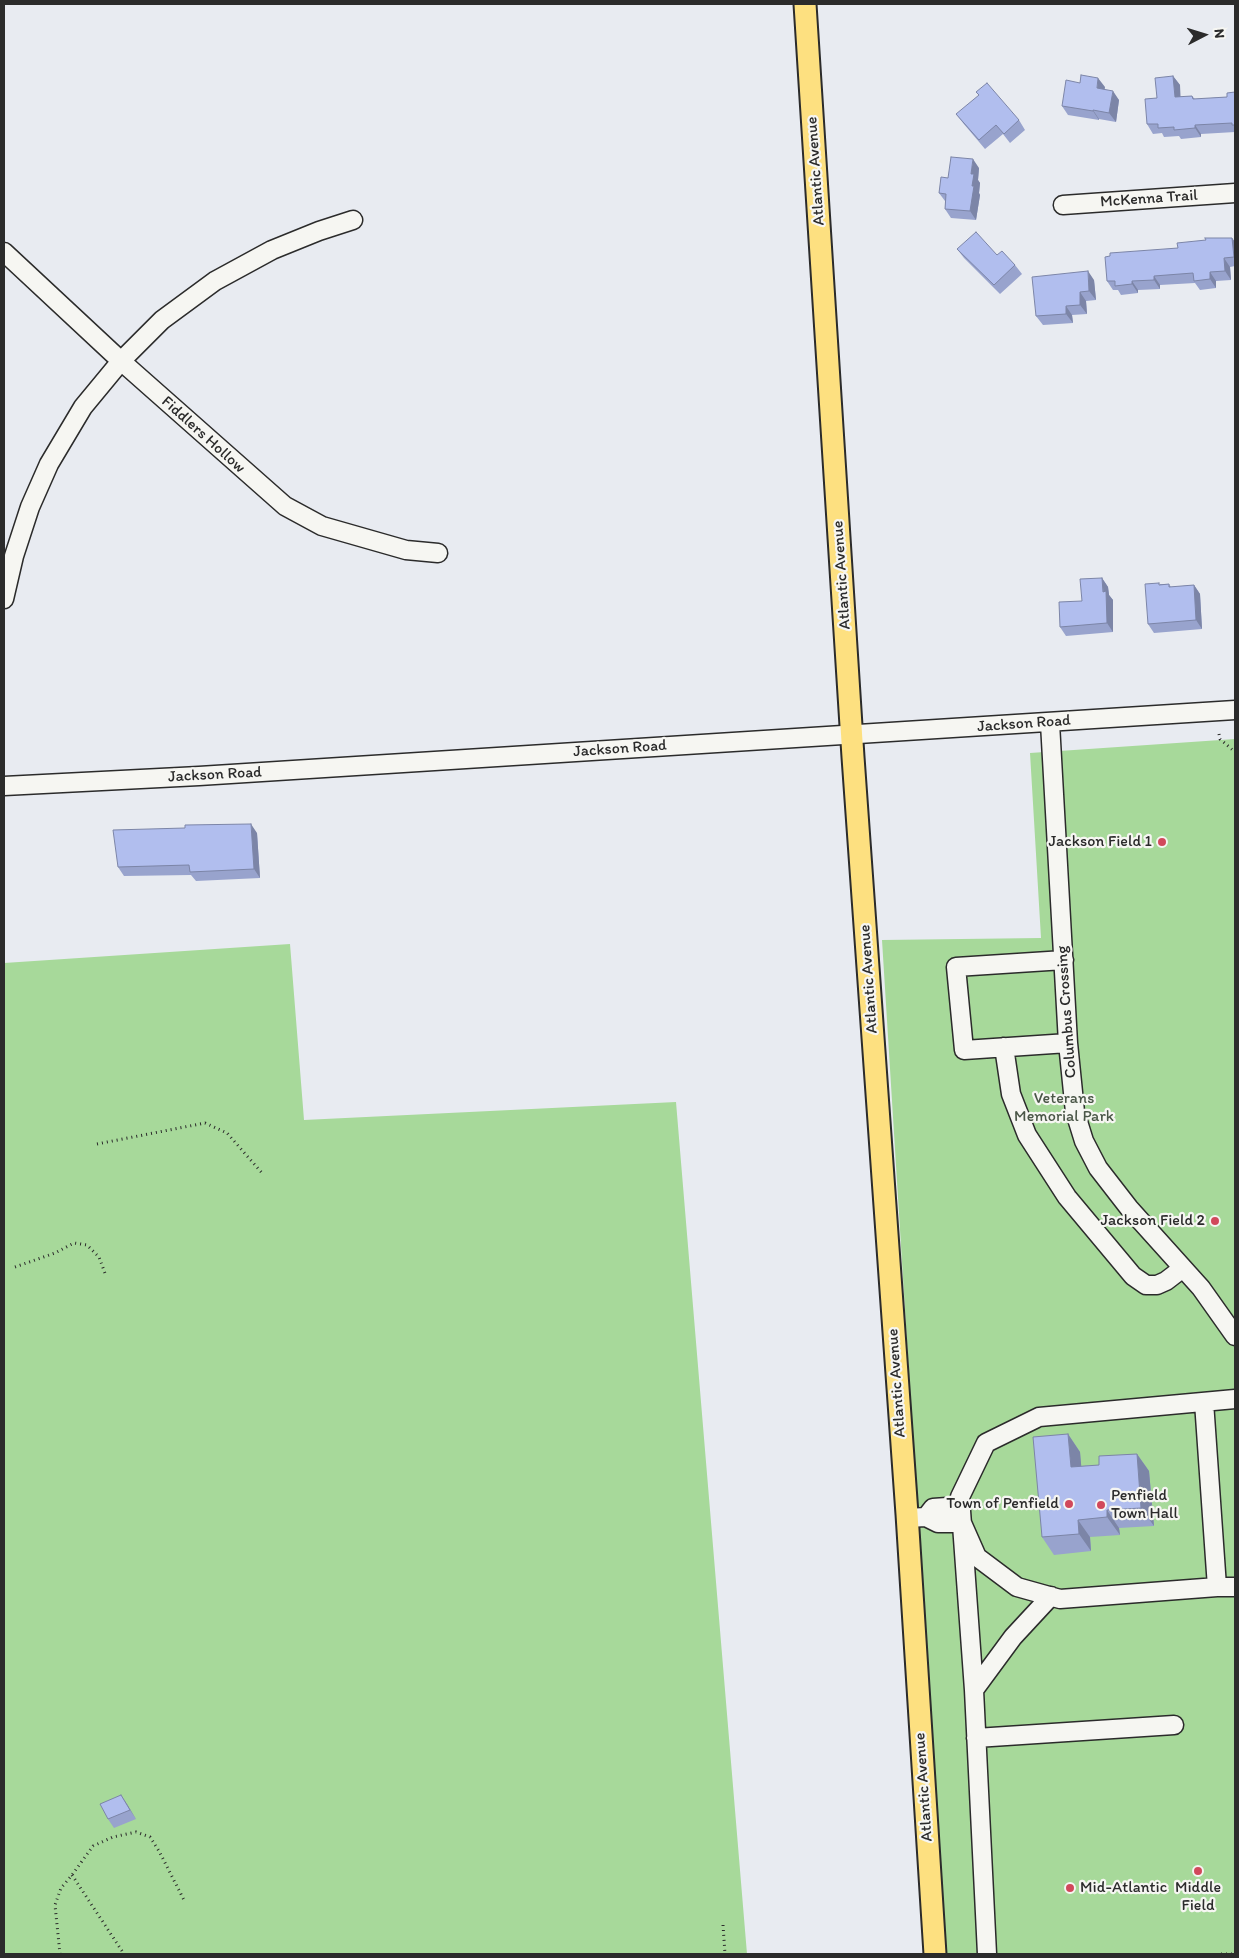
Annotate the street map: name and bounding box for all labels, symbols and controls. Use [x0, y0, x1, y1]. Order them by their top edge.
north arrow [1179, 10, 1229, 60]
text: N [1211, 28, 1228, 39]
street label: Atlantic Avenue [803, 116, 829, 226]
street label: McKenna Trail [1099, 186, 1199, 212]
street label: Fiddlers Hollow [157, 392, 249, 478]
street label: Atlantic Avenue [829, 520, 855, 630]
street label: Jackson Road [976, 711, 1072, 737]
street label: Jackson Road [572, 736, 668, 762]
street label: Jackson Road [168, 763, 262, 787]
place label: Jackson Field 1 [1049, 832, 1152, 852]
marker: Jackson Field 1 [1156, 836, 1168, 848]
street label: Atlantic Avenue [856, 924, 882, 1034]
street label: Columbus Crossing [1053, 945, 1081, 1079]
park label: Veterans Memorial Park [1014, 1089, 1114, 1127]
place label: Jackson Field 2 [1101, 1211, 1205, 1231]
marker: Jackson Field 2 [1209, 1215, 1221, 1227]
street label: Atlantic Avenue [884, 1328, 910, 1438]
place label: Penfield Town Hall [1111, 1486, 1178, 1524]
place label: Town of Penfield [946, 1494, 1059, 1514]
marker: Town of Penfield [1063, 1498, 1075, 1510]
marker: Penfield Town Hall [1095, 1499, 1107, 1511]
street label: Atlantic Avenue [911, 1732, 937, 1842]
marker: Middle Field [1192, 1865, 1204, 1877]
place label: Mid-Atlantic [1080, 1878, 1167, 1898]
place label: Middle Field [1175, 1878, 1221, 1916]
marker: Mid-Atlantic [1064, 1882, 1076, 1894]

